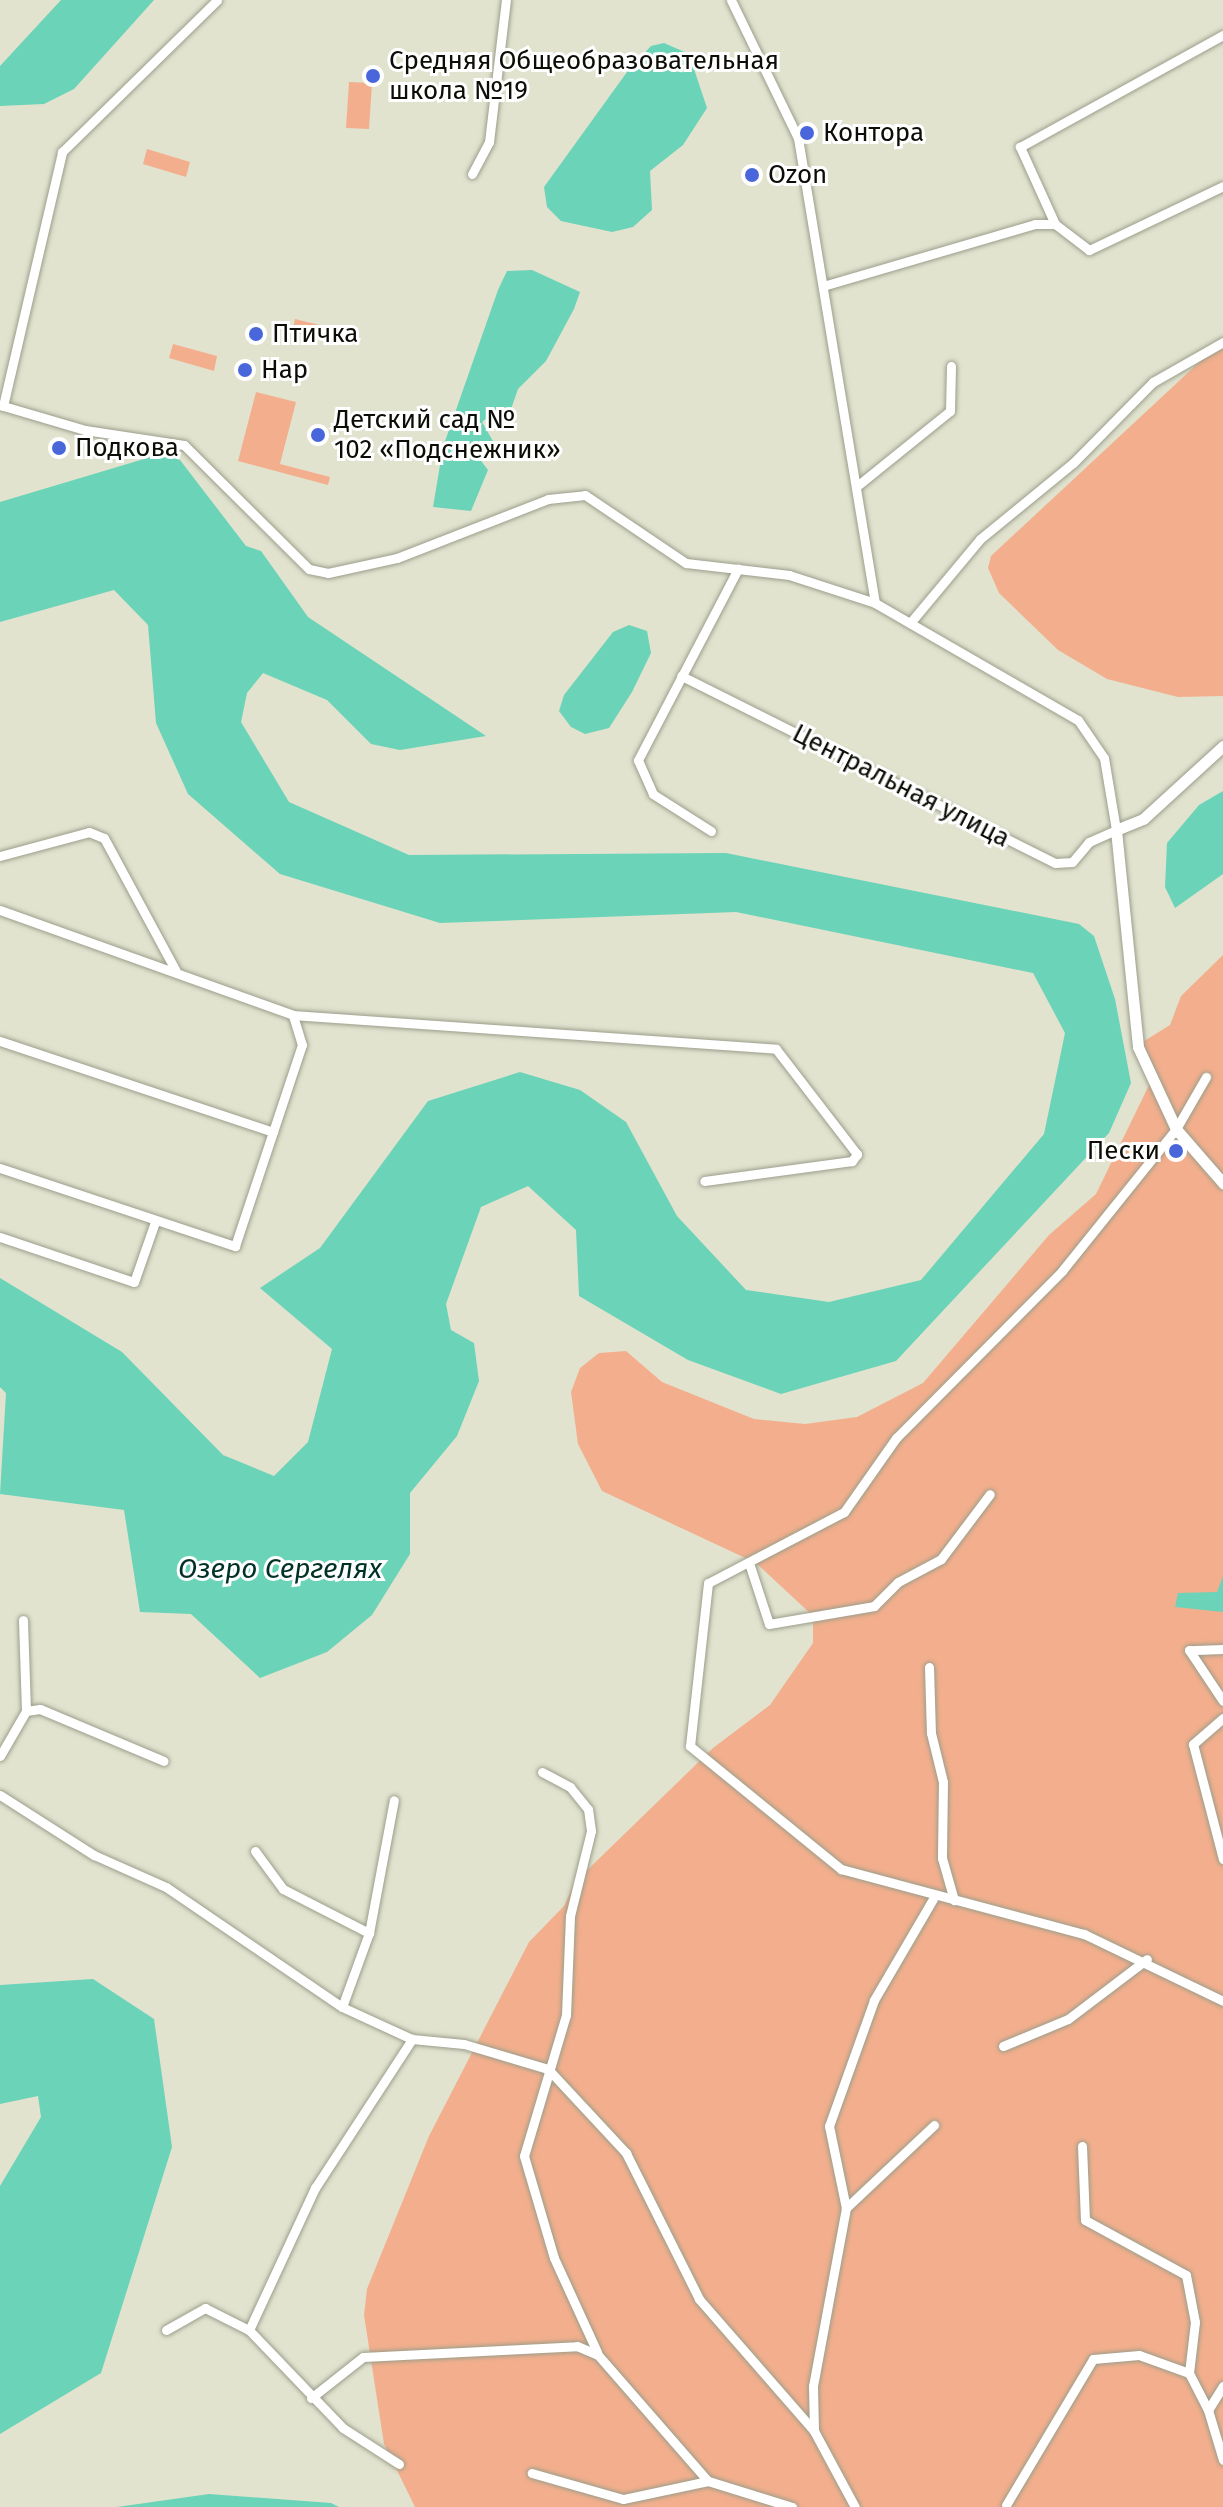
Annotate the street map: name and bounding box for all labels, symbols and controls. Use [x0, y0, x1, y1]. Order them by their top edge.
place label: Средняя Общеобразовательная школа №19 [389, 45, 779, 106]
marker: Средняя Общеобразовательная школа №19 [364, 67, 382, 85]
place label: Контора [823, 117, 924, 149]
marker: Контора [798, 124, 816, 142]
place label: Ozon [768, 159, 827, 191]
marker: Ozon [743, 166, 761, 184]
place label: Птичка [272, 318, 358, 350]
marker: Птичка [247, 325, 265, 343]
place label: Нар [261, 354, 308, 386]
marker: Нар [236, 361, 254, 379]
place label: Детский сад № 102 «Подснежник» [334, 404, 561, 466]
marker: Детский сад № 102 «Подснежник» [309, 426, 327, 444]
place label: Подкова [75, 432, 179, 464]
marker: Подкова [50, 439, 68, 457]
street label: Центральная улица [787, 718, 1015, 854]
place label: Пески [1087, 1135, 1160, 1167]
marker: Пески [1167, 1142, 1185, 1160]
water label: Озеро Сергелях [178, 1552, 382, 1586]

